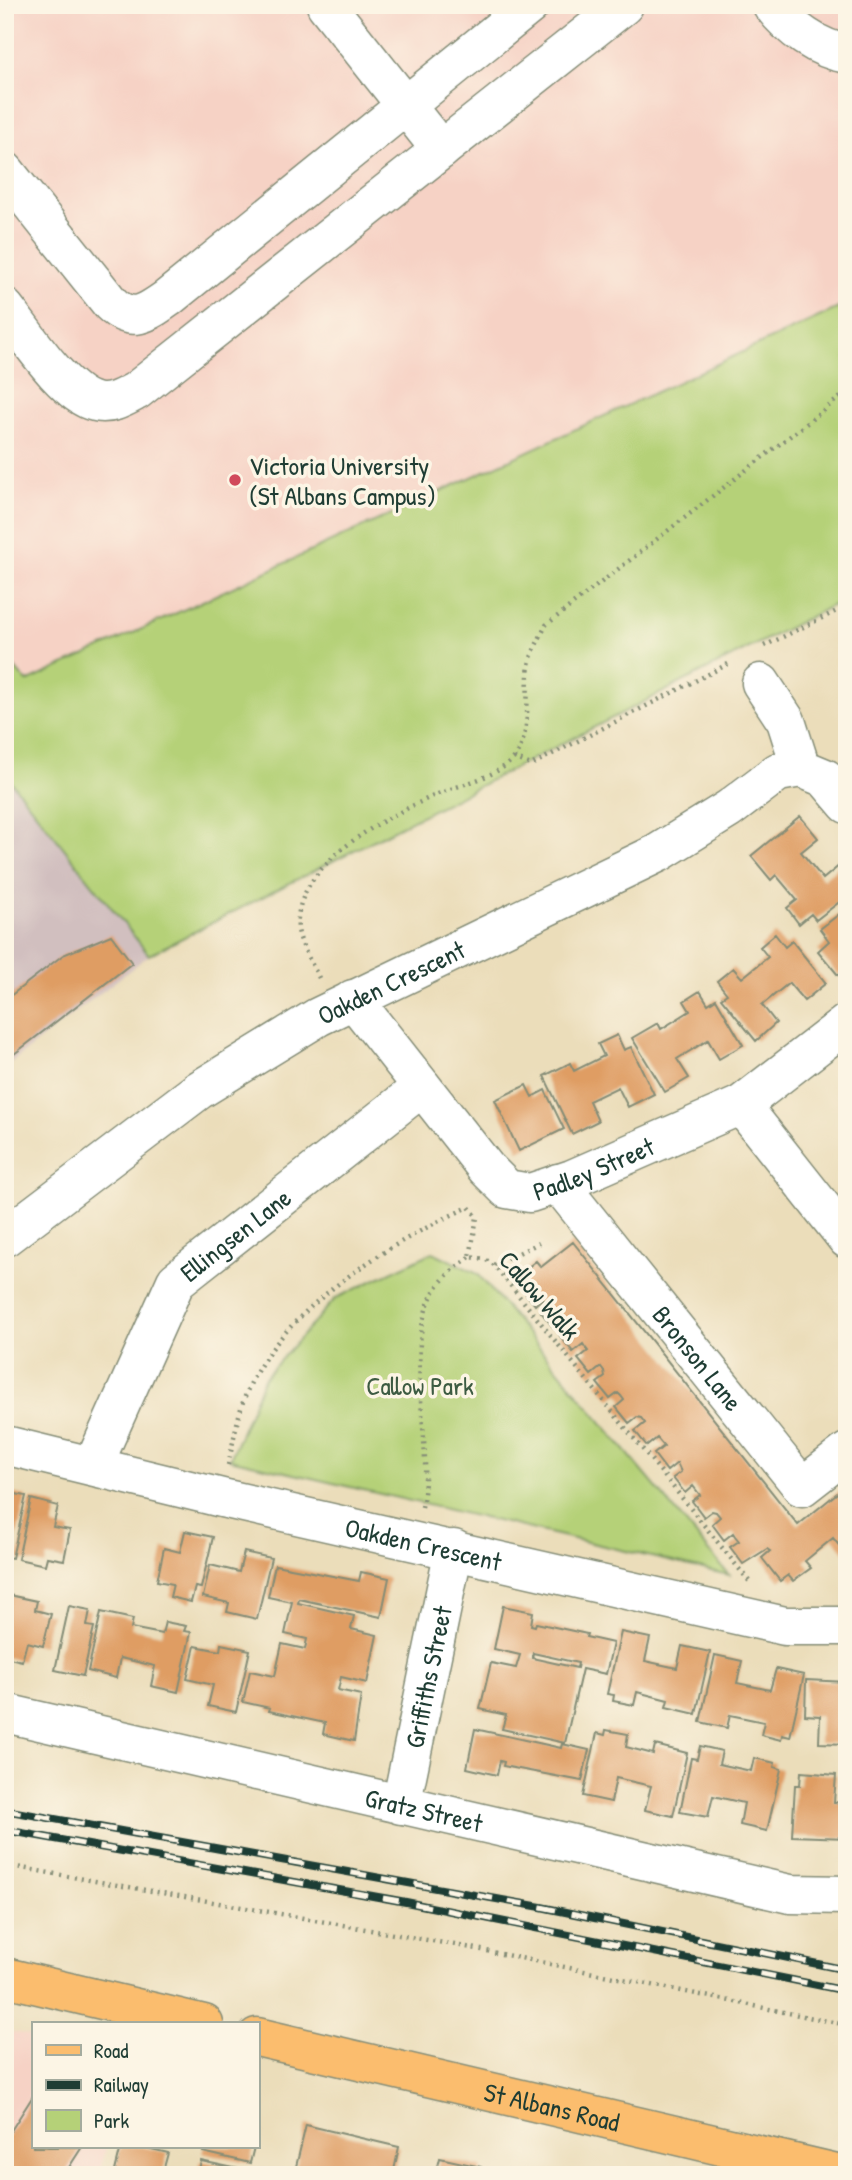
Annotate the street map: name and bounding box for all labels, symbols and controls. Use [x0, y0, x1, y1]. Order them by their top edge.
place label: Victoria University (St Albans Campus) [249, 448, 436, 513]
marker: Victoria University (St Albans Campus) [227, 472, 243, 488]
street label: Oakden Crescent [312, 931, 471, 1032]
street label: Padley Street [528, 1127, 660, 1208]
street label: Ellingsen Lane [172, 1180, 298, 1289]
street label: Callow Walk [491, 1243, 589, 1347]
street label: Bronson Lane [645, 1298, 751, 1418]
park label: Callow Park [366, 1368, 474, 1403]
street label: Oakden Crescent [342, 1509, 506, 1579]
street label: Griffiths Street [396, 1602, 460, 1751]
street label: Gratz Street [362, 1779, 487, 1840]
legend [32, 2022, 259, 2148]
text: Road [94, 2036, 128, 2065]
text: Railway [94, 2070, 149, 2099]
street label: St Albans Road [481, 2073, 623, 2139]
text: Park [94, 2106, 129, 2135]

